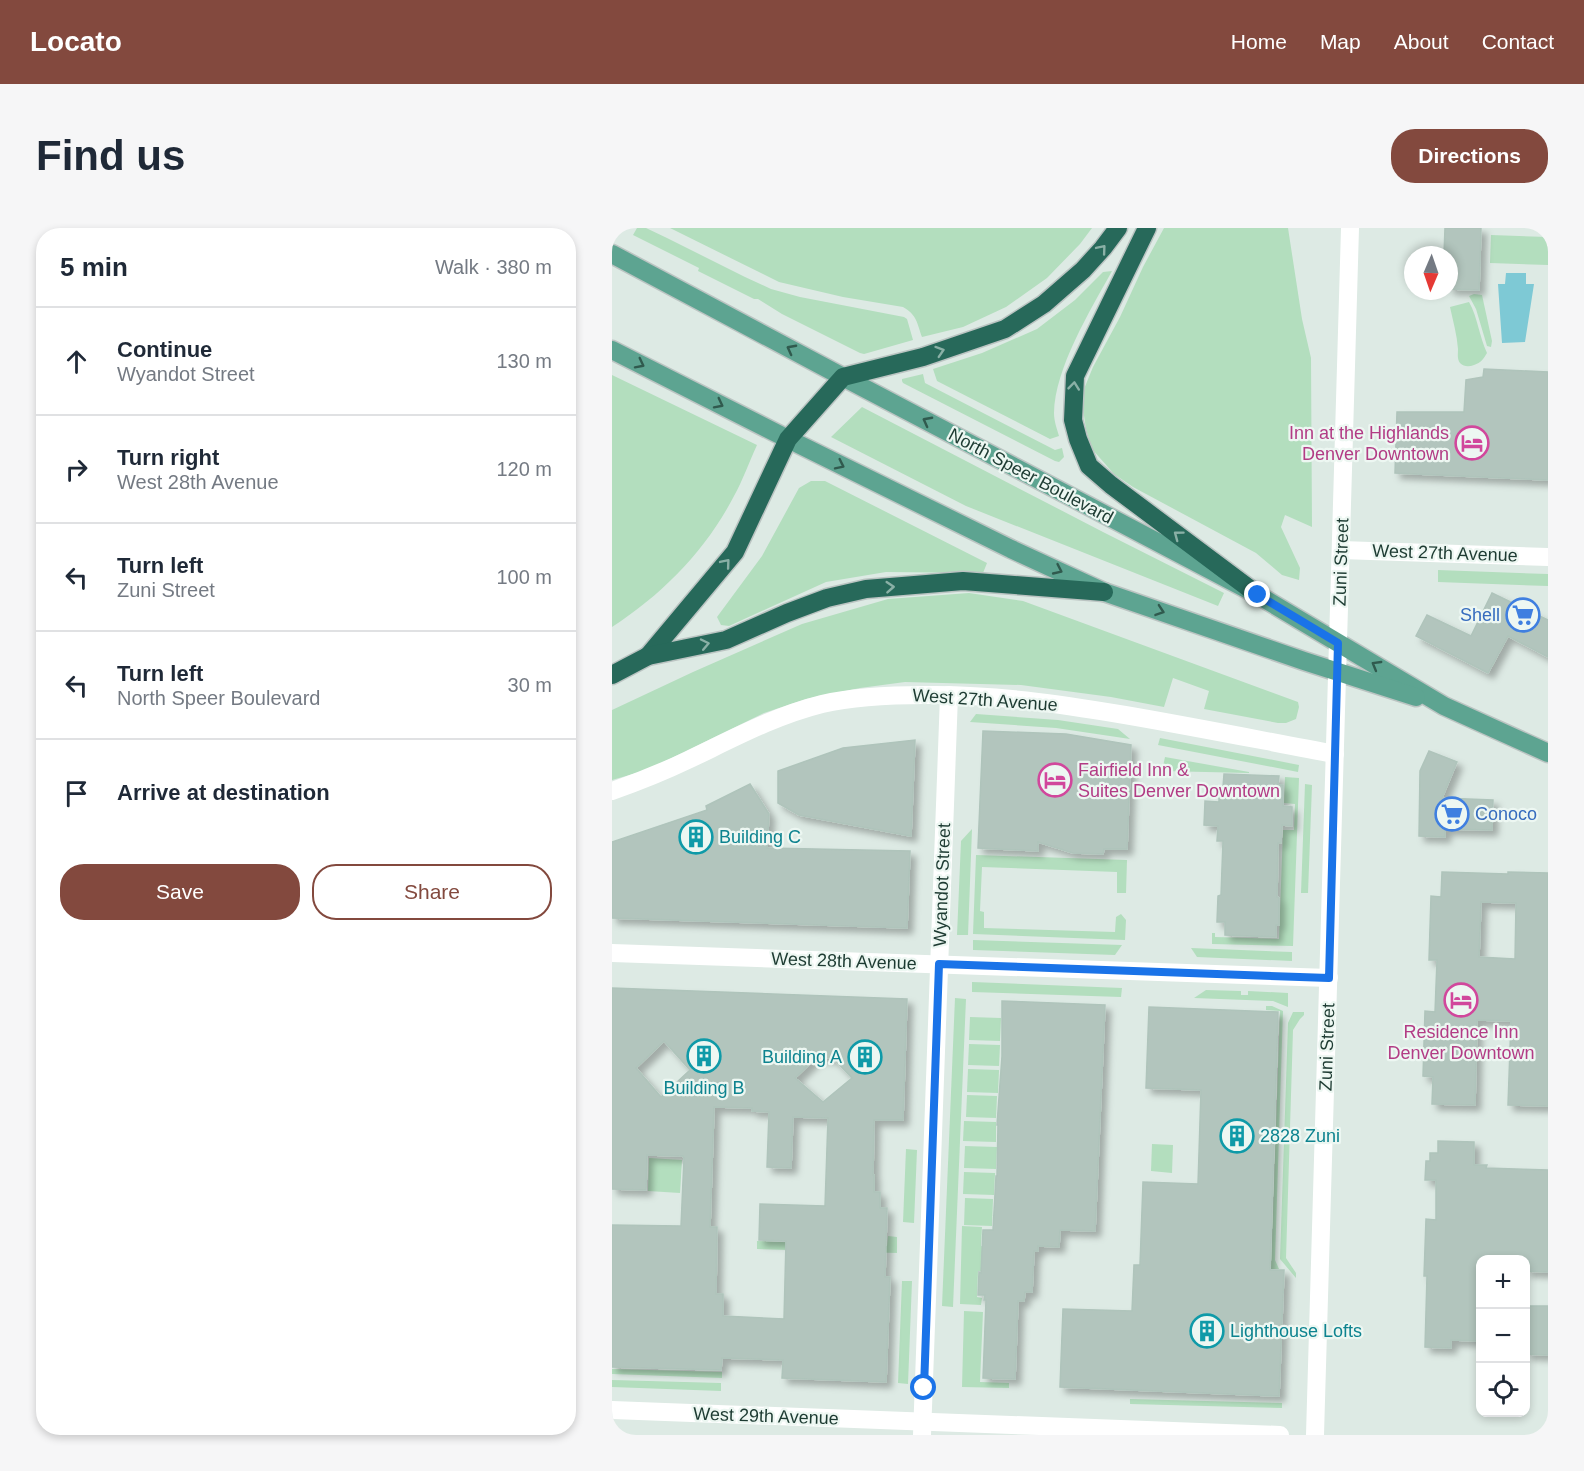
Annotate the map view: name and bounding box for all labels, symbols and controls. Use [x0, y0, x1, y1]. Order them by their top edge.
text: Locato [30, 26, 122, 57]
text: Home [1231, 30, 1287, 53]
text: Map [1320, 30, 1361, 53]
text: About [1394, 30, 1449, 53]
text: Contact [1482, 30, 1554, 53]
button: Directions [1391, 129, 1548, 183]
text: Find us [36, 132, 185, 179]
one-way arrow [1095, 245, 1106, 256]
north arrow [1404, 246, 1458, 300]
text: 5 min [60, 252, 128, 282]
text: Walk · 380 m [435, 256, 552, 278]
text: Continue [117, 337, 212, 362]
icon: ahead [60, 345, 93, 378]
one-way arrow [787, 345, 798, 356]
one-way arrow [934, 346, 945, 359]
text: 130 m [496, 350, 552, 372]
one-way arrow [633, 356, 644, 368]
text: Wyandot Street [117, 363, 255, 385]
one-way arrow [1068, 381, 1080, 391]
one-way arrow [713, 397, 724, 408]
one-way arrow [923, 417, 934, 429]
place label: Inn at the Highlands Denver Downtown [1289, 423, 1449, 464]
street label: North Speer Boulevard [945, 424, 1117, 528]
hotel icon: Inn at the Highlands Denver Downtown [1454, 425, 1490, 461]
text: Turn right [117, 445, 219, 470]
icon: right [60, 453, 93, 486]
one-way arrow [834, 457, 845, 469]
text: 120 m [496, 458, 552, 480]
text: West 28th Avenue [117, 471, 279, 493]
street label: Zuni Street [1329, 518, 1353, 606]
one-way arrow [1173, 531, 1184, 542]
street label: West 27th Avenue [1372, 540, 1518, 566]
text: Turn left [117, 553, 203, 578]
one-way arrow [718, 559, 729, 570]
icon: left [60, 561, 93, 594]
one-way arrow [1051, 563, 1062, 575]
text: 100 m [496, 566, 552, 588]
text: Zuni Street [117, 579, 215, 601]
one-way arrow [886, 581, 895, 594]
route end [1244, 581, 1270, 607]
supermarket icon: Shell [1505, 597, 1541, 633]
one-way arrow [1154, 604, 1165, 617]
place label: Shell [1460, 605, 1500, 625]
one-way arrow [700, 638, 710, 651]
text: Turn left [117, 661, 203, 686]
one-way arrow [1372, 661, 1382, 672]
icon: left [60, 669, 93, 702]
text: 30 m [508, 674, 552, 696]
street label: West 27th Avenue [912, 685, 1058, 715]
text: North Speer Boulevard [117, 687, 320, 709]
place label: Fairfield Inn & Suites Denver Downtown [1078, 760, 1280, 801]
hotel icon: Fairfield Inn & Suites Denver Downtown [1037, 762, 1073, 798]
icon: arrive [60, 777, 93, 810]
text: Arrive at destination [117, 780, 330, 805]
supermarket icon: Conoco [1434, 796, 1470, 832]
place label: Conoco [1475, 804, 1537, 824]
building icon: Building C [678, 819, 714, 855]
street label: Wyandot Street [930, 823, 954, 947]
place label: Building C [719, 827, 801, 847]
button: Save [60, 864, 300, 920]
button: Share [312, 864, 552, 920]
street label: West 28th Avenue [771, 948, 917, 974]
hotel icon: Residence Inn Denver Downtown [1443, 982, 1479, 1018]
street label: Zuni Street [1315, 1003, 1339, 1091]
place label: Residence Inn Denver Downtown [1387, 1022, 1535, 1063]
building icon: Building B [686, 1038, 722, 1074]
building icon: Building A [847, 1039, 883, 1075]
place label: Building A [762, 1047, 842, 1067]
place label: Building B [663, 1078, 745, 1098]
building icon: 2828 Zuni [1219, 1118, 1255, 1154]
place label: 2828 Zuni [1260, 1126, 1340, 1146]
map controls [1476, 1255, 1530, 1417]
button: + [1476, 1255, 1530, 1309]
button: − [1476, 1309, 1530, 1363]
building icon: Lighthouse Lofts [1189, 1313, 1225, 1349]
place label: Lighthouse Lofts [1230, 1321, 1362, 1341]
button: locate [1476, 1363, 1530, 1417]
route start [910, 1374, 936, 1400]
street label: West 29th Avenue [693, 1403, 839, 1429]

